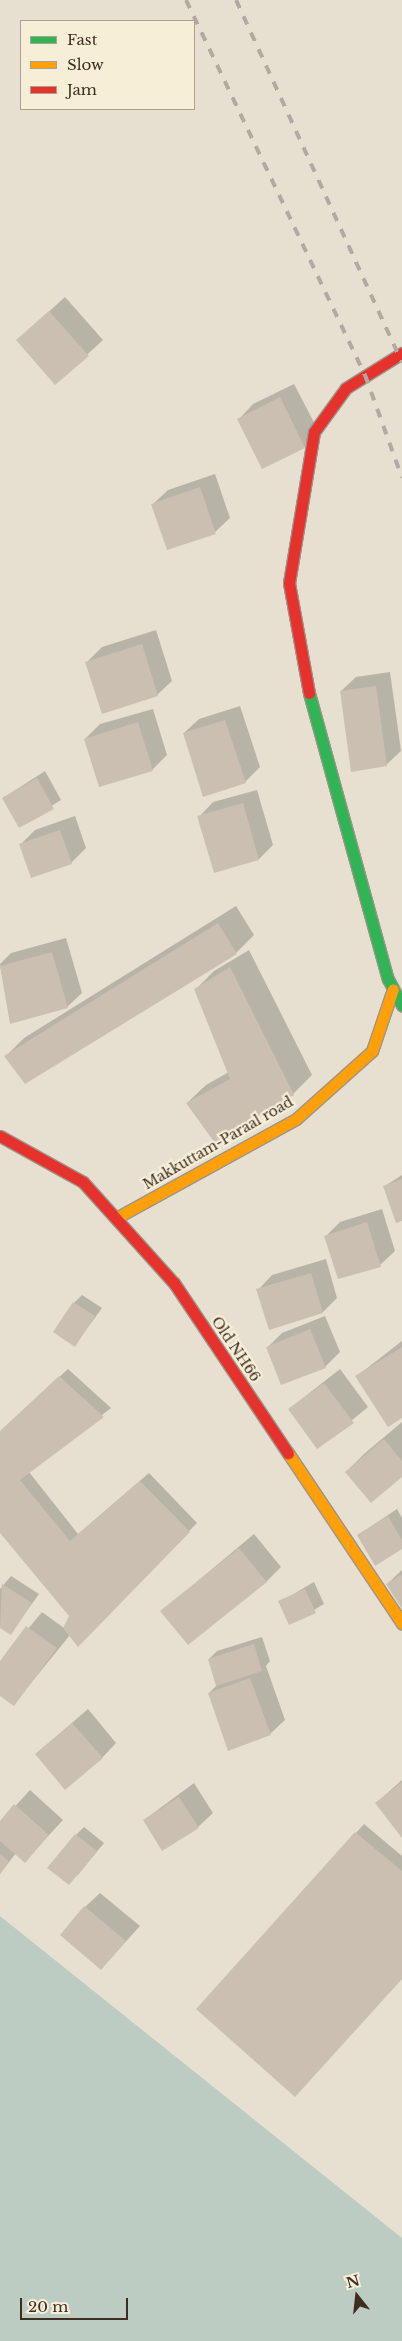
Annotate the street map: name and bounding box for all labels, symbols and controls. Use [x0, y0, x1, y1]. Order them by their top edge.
legend [20, 20, 195, 110]
text: Fast [67, 30, 97, 49]
text: Slow [67, 55, 104, 74]
text: Jam [67, 80, 97, 99]
street label: Makkuttam-Paraal road [140, 1093, 296, 1193]
street label: Old NH66 [208, 1313, 264, 1385]
north arrow [332, 2271, 382, 2321]
text: N [344, 2271, 362, 2292]
scale bar [22, 2288, 130, 2320]
text: 20 m [28, 2297, 68, 2316]

